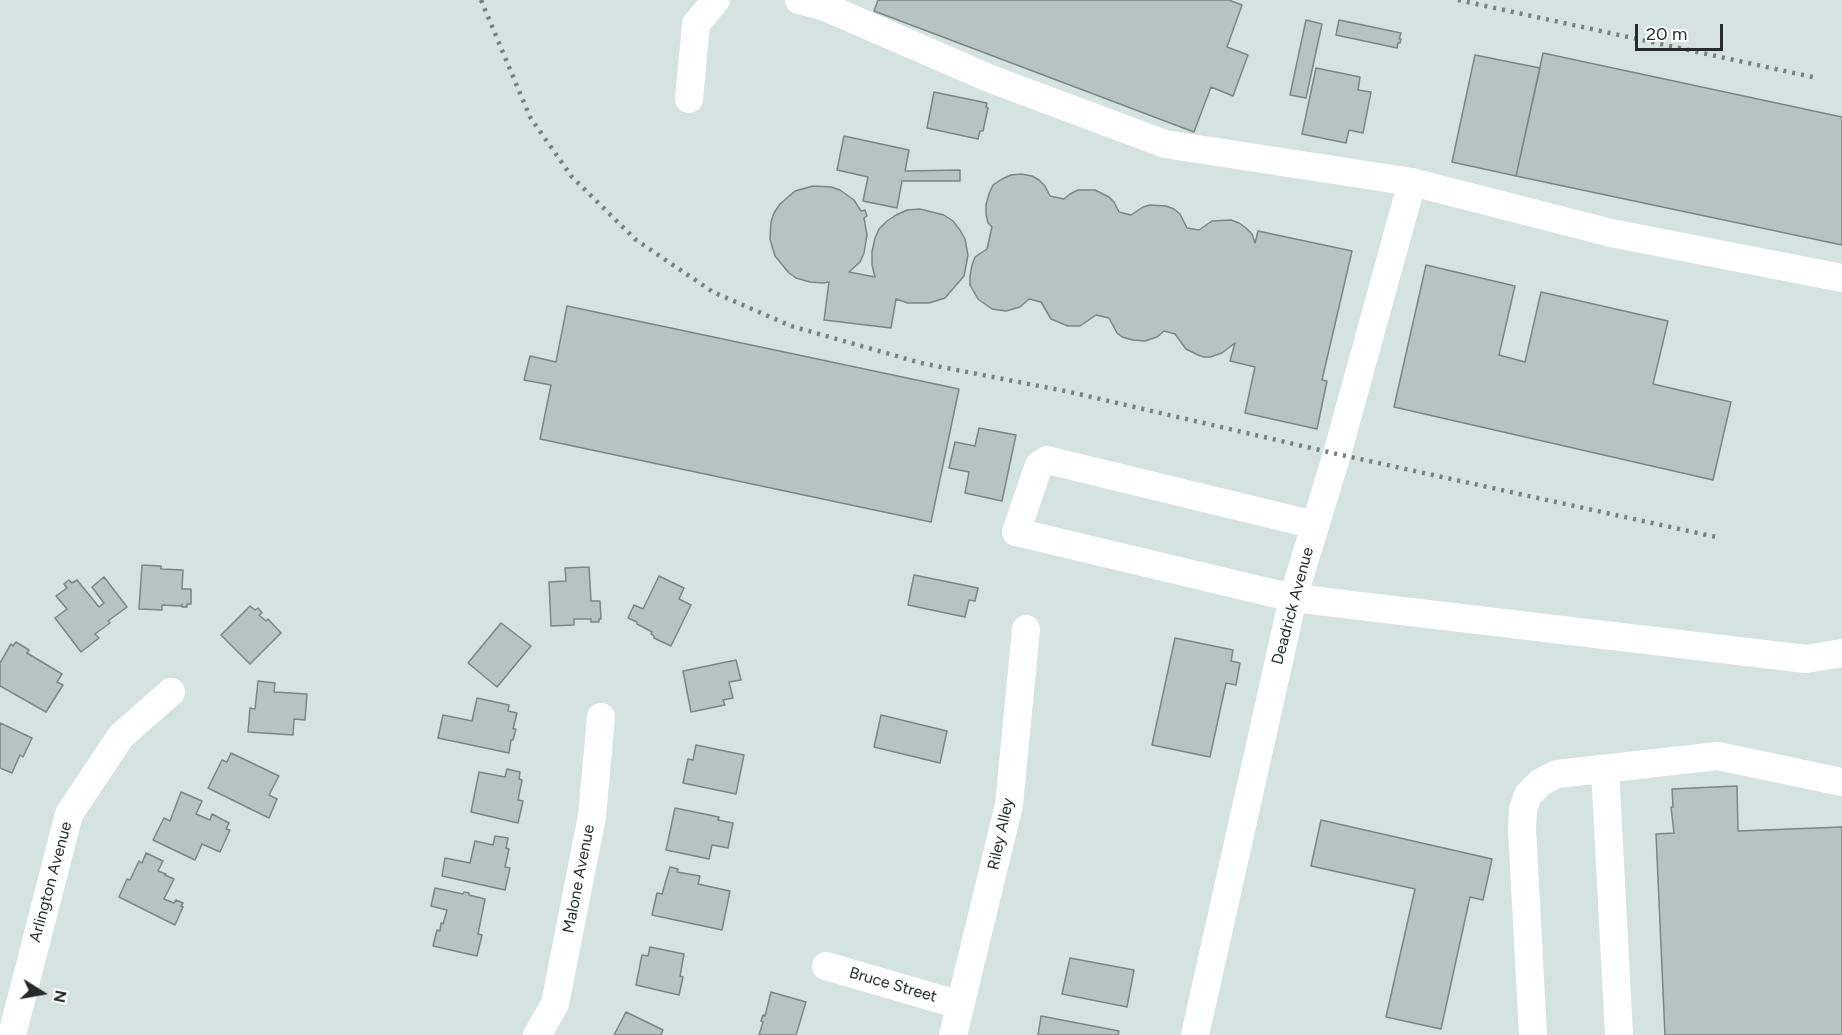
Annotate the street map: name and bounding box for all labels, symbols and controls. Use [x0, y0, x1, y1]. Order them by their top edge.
scale bar [1638, 12, 1726, 50]
text: 20 m [1646, 23, 1687, 45]
street label: Deadrick Avenue [1268, 545, 1318, 667]
street label: Riley Alley [984, 796, 1018, 872]
street label: Arlington Avenue [26, 820, 76, 944]
street label: Malone Avenue [559, 823, 599, 935]
north arrow [12, 963, 72, 1023]
street label: Bruce Street [847, 963, 939, 1007]
text: N [50, 989, 71, 1004]

